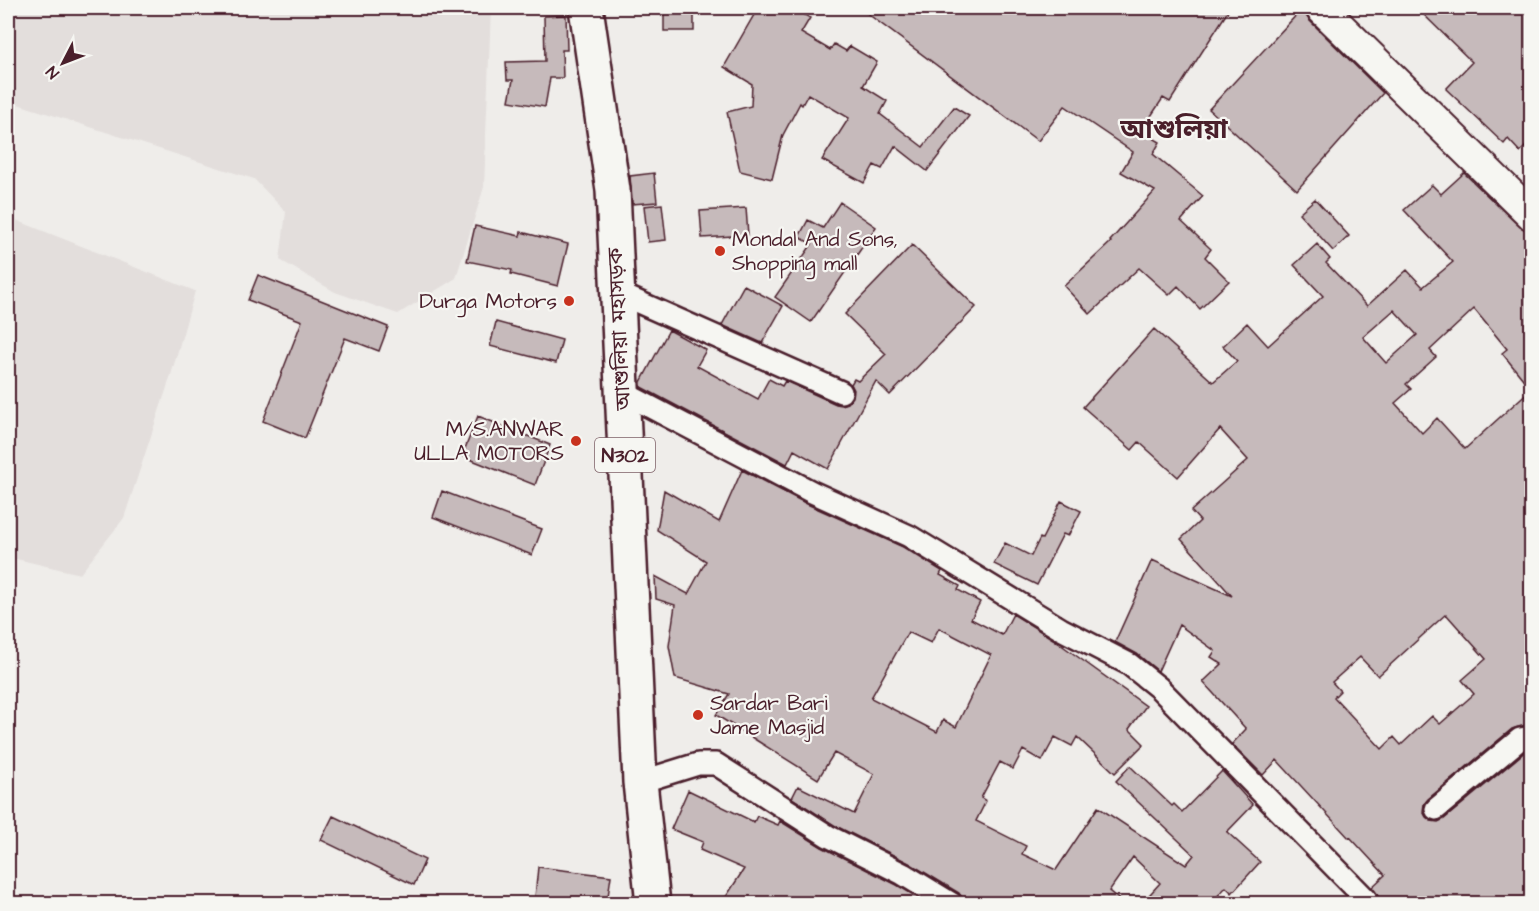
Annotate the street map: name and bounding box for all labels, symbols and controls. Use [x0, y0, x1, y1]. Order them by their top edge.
north arrow [33, 33, 93, 93]
text: N [41, 61, 64, 83]
district label: আশুলিয়া [1119, 111, 1228, 149]
place label: Mondal And Sons, Shopping mall [732, 225, 898, 280]
marker: Mondal And Sons, Shopping mall [713, 244, 727, 258]
street label: আশুলিয়া মহাসড়ক [601, 246, 638, 412]
place label: Durga Motors [420, 287, 557, 318]
marker: Durga Motors [562, 294, 576, 308]
place label: M/S.ANWAR ULLA MOTORS [414, 415, 564, 468]
marker: M/S.ANWAR ULLA MOTORS [569, 434, 583, 448]
road number: N302 [595, 438, 655, 472]
place label: Sardar Bari Jame Masjid [710, 689, 828, 742]
marker: Sardar Bari Jame Masjid [691, 708, 705, 722]

